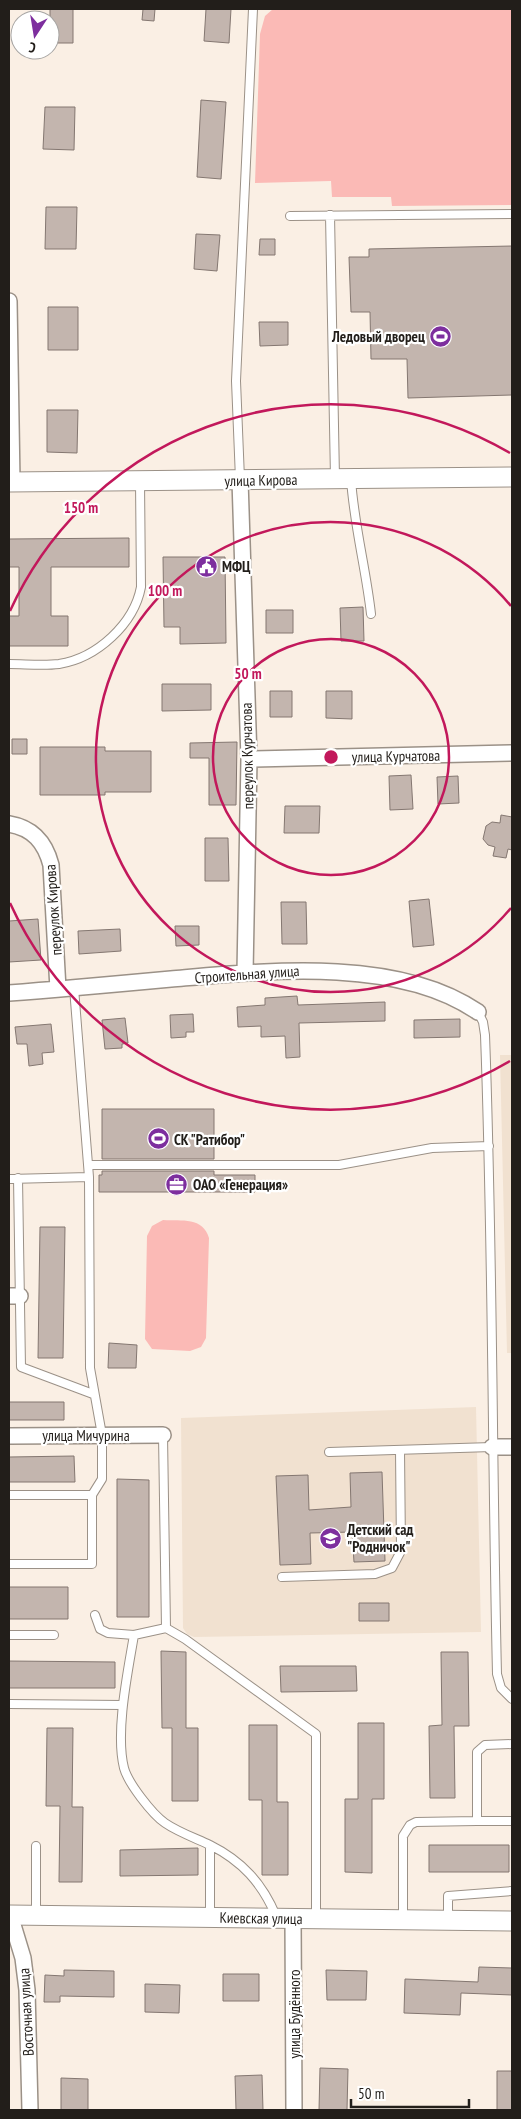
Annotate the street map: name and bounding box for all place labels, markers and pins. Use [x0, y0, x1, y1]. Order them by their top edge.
sports icon: Ледовый дворец [429, 324, 453, 348]
place label: Ледовый дворец [331, 327, 425, 346]
public building icon: МФЦ [194, 554, 218, 578]
place label: МФЦ [222, 557, 251, 576]
centre of rings [322, 748, 340, 766]
sports icon: СК "Ратибор" [146, 1127, 170, 1151]
place label: СК "Ратибор" [174, 1130, 245, 1149]
office icon: ОАО «Генерация» [165, 1172, 189, 1196]
place label: ОАО «Генерация» [193, 1175, 288, 1194]
place label: Детский сад "Родничок" [347, 1520, 414, 1556]
school or university icon: Детский сад "Родничок" [319, 1526, 343, 1550]

